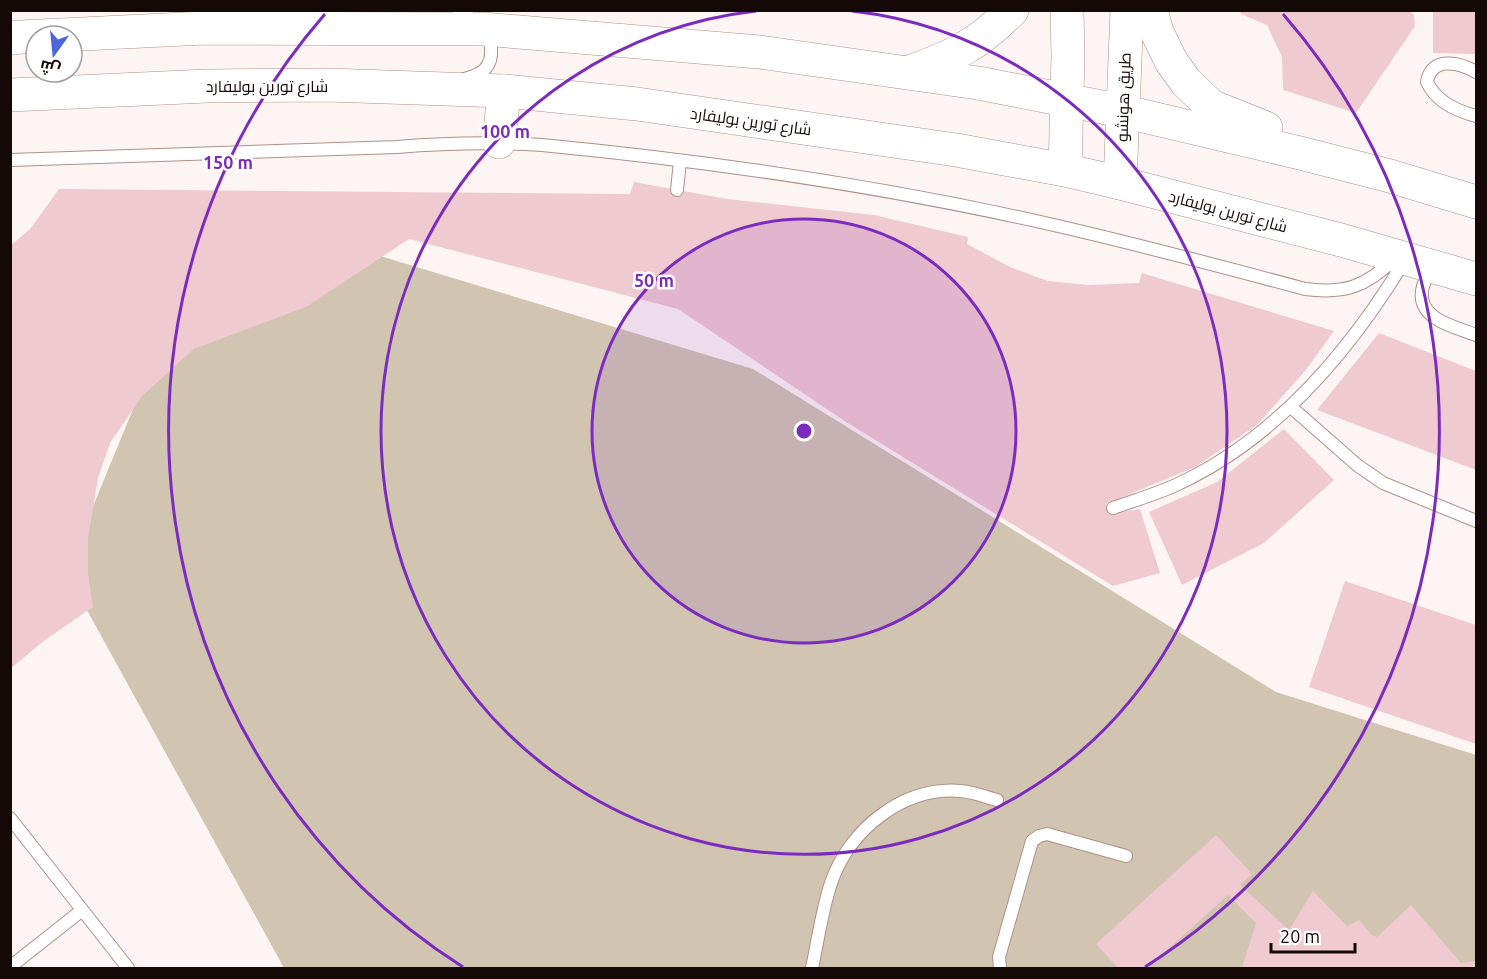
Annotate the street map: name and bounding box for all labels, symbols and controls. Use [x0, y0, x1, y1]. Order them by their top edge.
north arrow [24, 24, 84, 84]
street label: طريق هونشو [1112, 52, 1136, 142]
text: ش [38, 56, 63, 80]
street label: شارع تورين بوليفارد [206, 77, 328, 98]
street label: شارع تورين بوليفارد [689, 104, 813, 141]
text: 100 m [480, 121, 530, 141]
text: 150 m [203, 152, 253, 172]
street label: شارع تورين بوليفارد [1166, 186, 1289, 238]
text: 50 m [634, 270, 674, 290]
centre of rings [794, 421, 814, 441]
scale bar [1271, 916, 1355, 954]
text: 20 m [1280, 926, 1320, 946]

